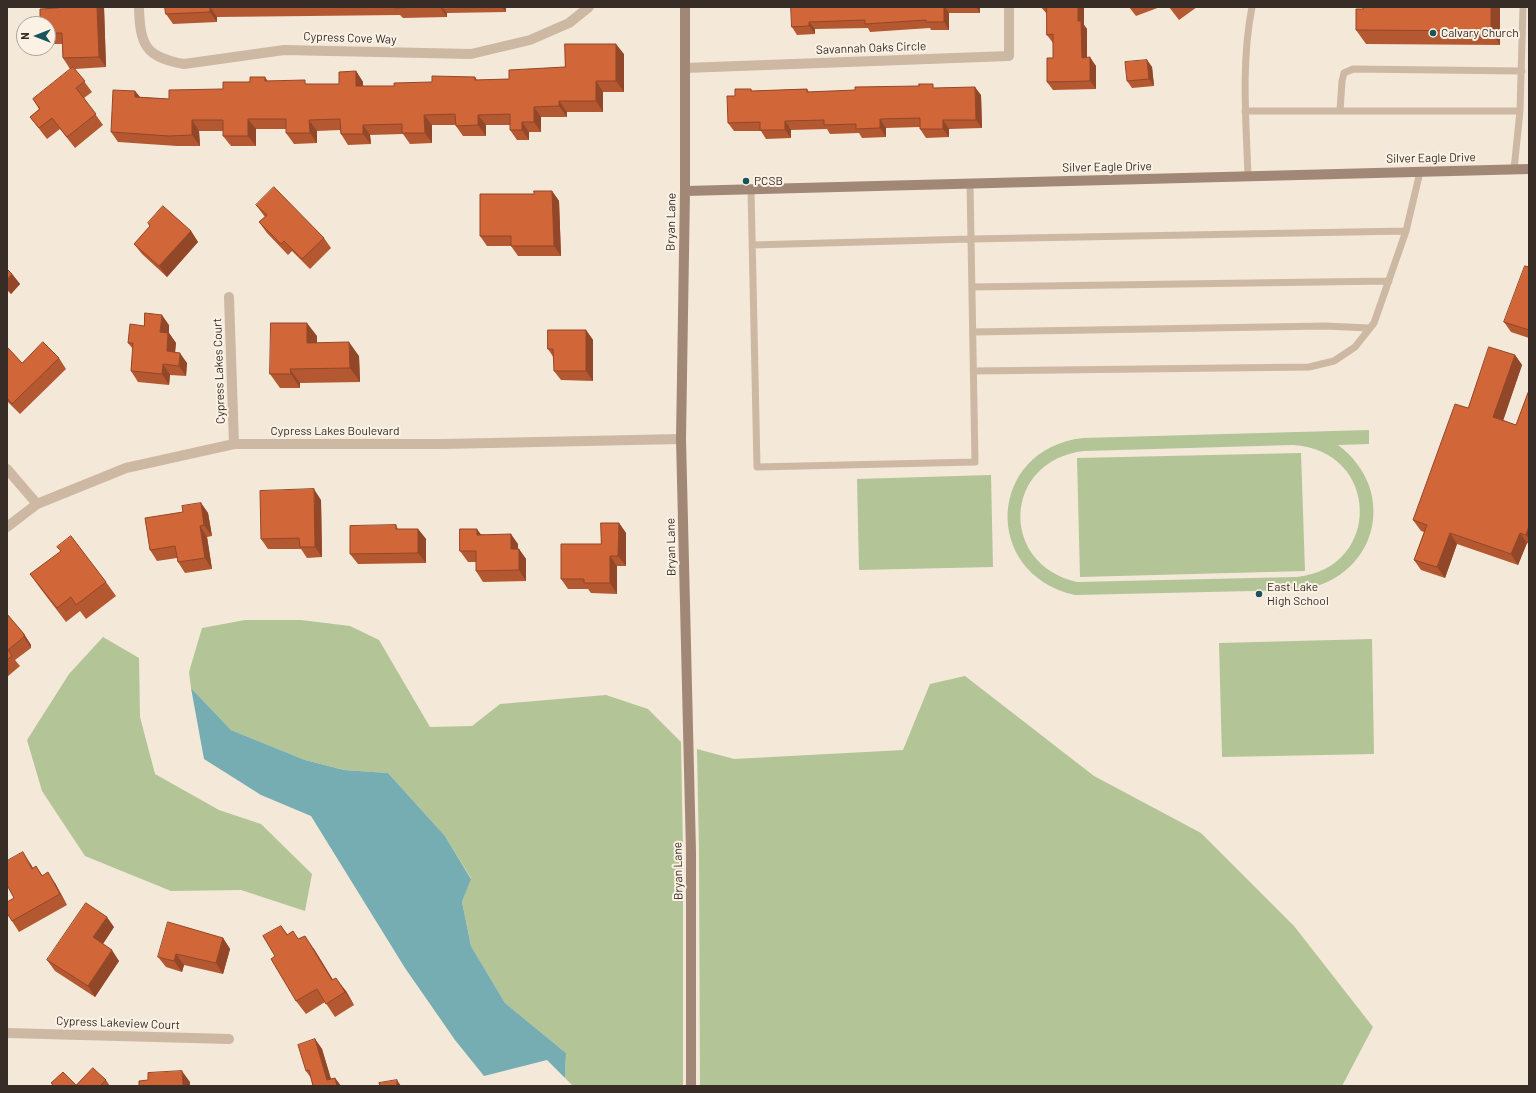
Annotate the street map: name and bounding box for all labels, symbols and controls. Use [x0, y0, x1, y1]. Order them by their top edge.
north arrow [16, 16, 56, 56]
place label: Calvary Church [1441, 26, 1519, 40]
marker: Calvary Church [1428, 28, 1438, 38]
street label: Cypress Cove Way [303, 29, 397, 47]
text: N [18, 32, 31, 40]
street label: Savannah Oaks Circle [816, 39, 926, 57]
street label: Silver Eagle Drive [1386, 150, 1476, 166]
street label: Silver Eagle Drive [1062, 159, 1152, 175]
place label: PCSB [754, 174, 783, 188]
marker: PCSB [741, 176, 751, 186]
street label: Bryan Lane [663, 193, 679, 251]
street label: Cypress Lakes Court [210, 318, 228, 424]
street label: Cypress Lakes Boulevard [270, 424, 400, 438]
street label: Bryan Lane [663, 518, 679, 576]
place label: East Lake High School [1267, 580, 1329, 608]
marker: East Lake High School [1254, 589, 1264, 599]
street label: Bryan Lane [670, 842, 686, 900]
street label: Cypress Lakeview Court [56, 1014, 180, 1032]

